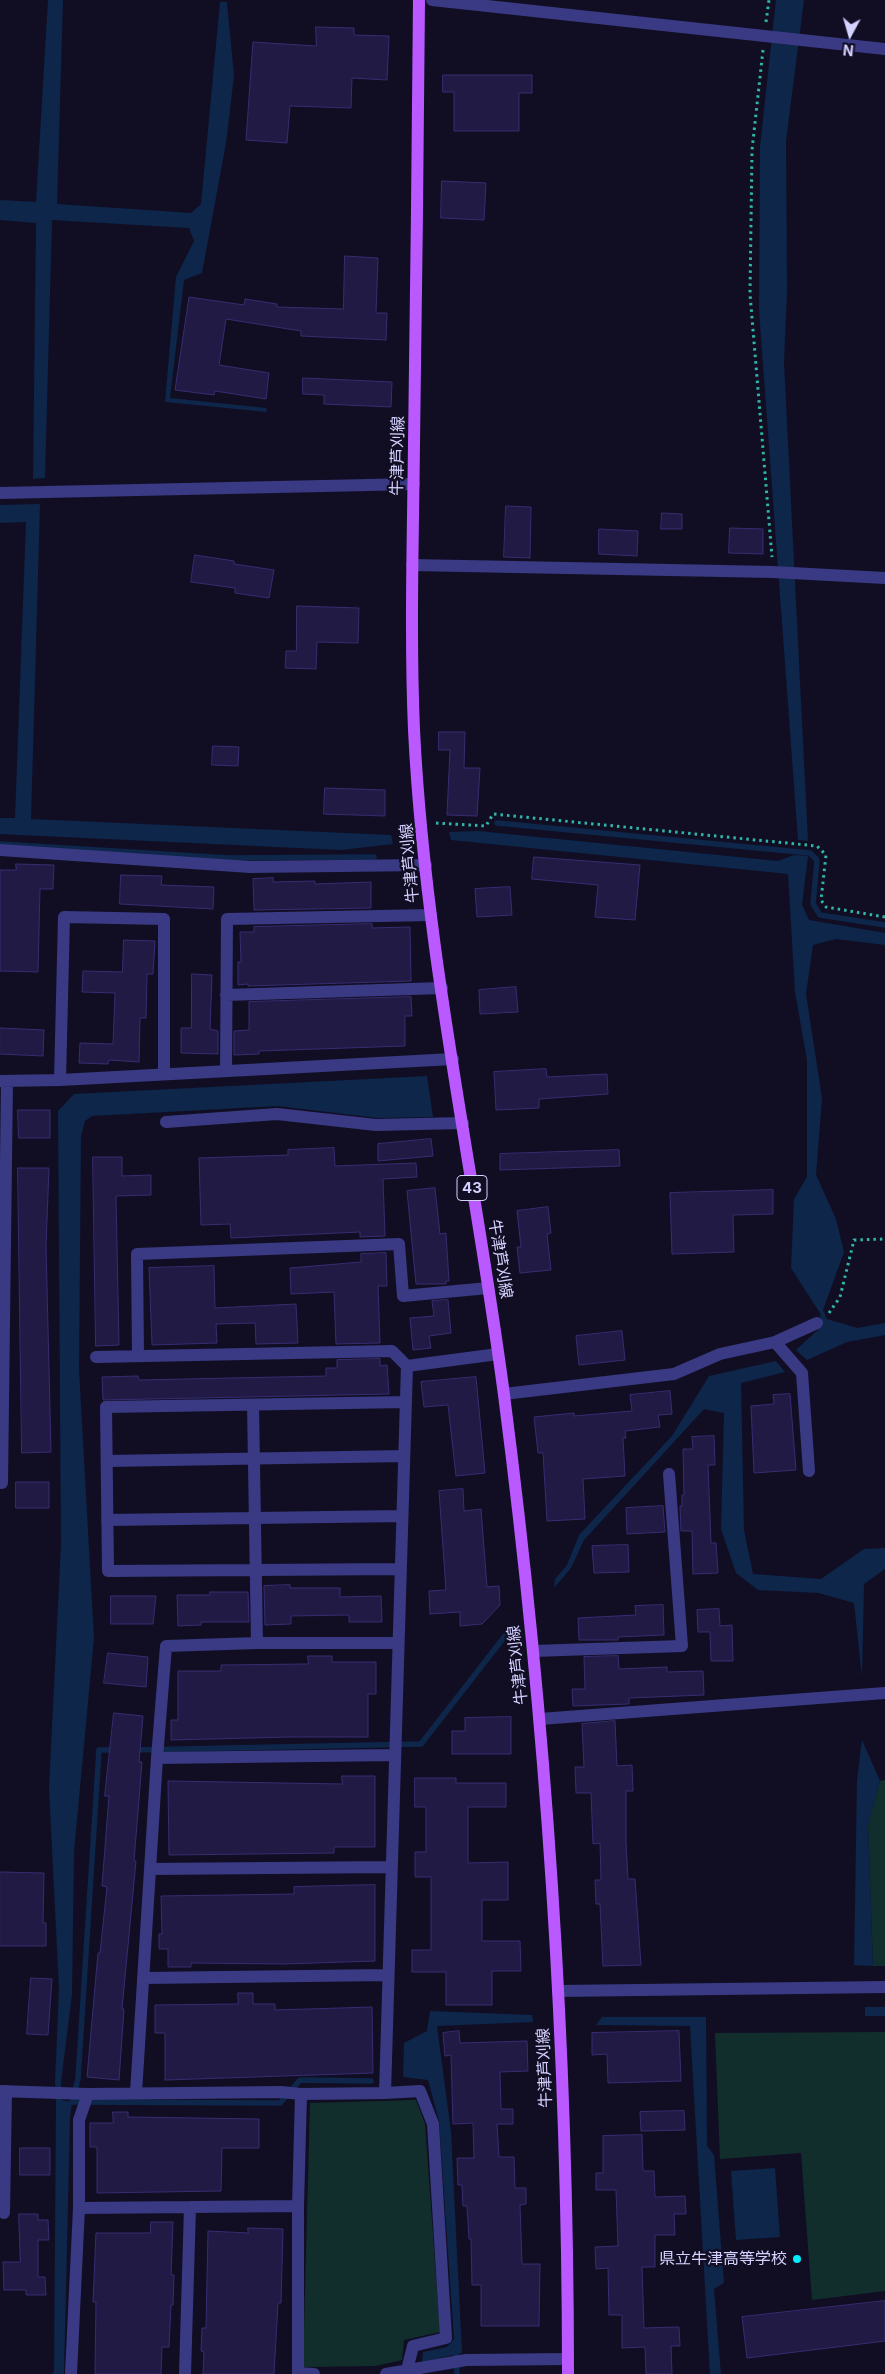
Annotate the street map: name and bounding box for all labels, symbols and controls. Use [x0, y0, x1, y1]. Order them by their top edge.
north arrow [825, 10, 875, 60]
text: N [842, 41, 855, 59]
street label: 牛津芦刈線 [388, 416, 408, 496]
street label: 牛津芦刈線 [397, 822, 423, 904]
road number: 43 [457, 1176, 487, 1200]
street label: 牛津芦刈線 [484, 1218, 516, 1300]
street label: 牛津芦刈線 [504, 1624, 532, 1706]
street label: 牛津芦刈線 [534, 2028, 556, 2108]
place label: 県立牛津高等学校 [659, 2249, 787, 2269]
marker: 県立牛津高等学校 [791, 2253, 803, 2265]

